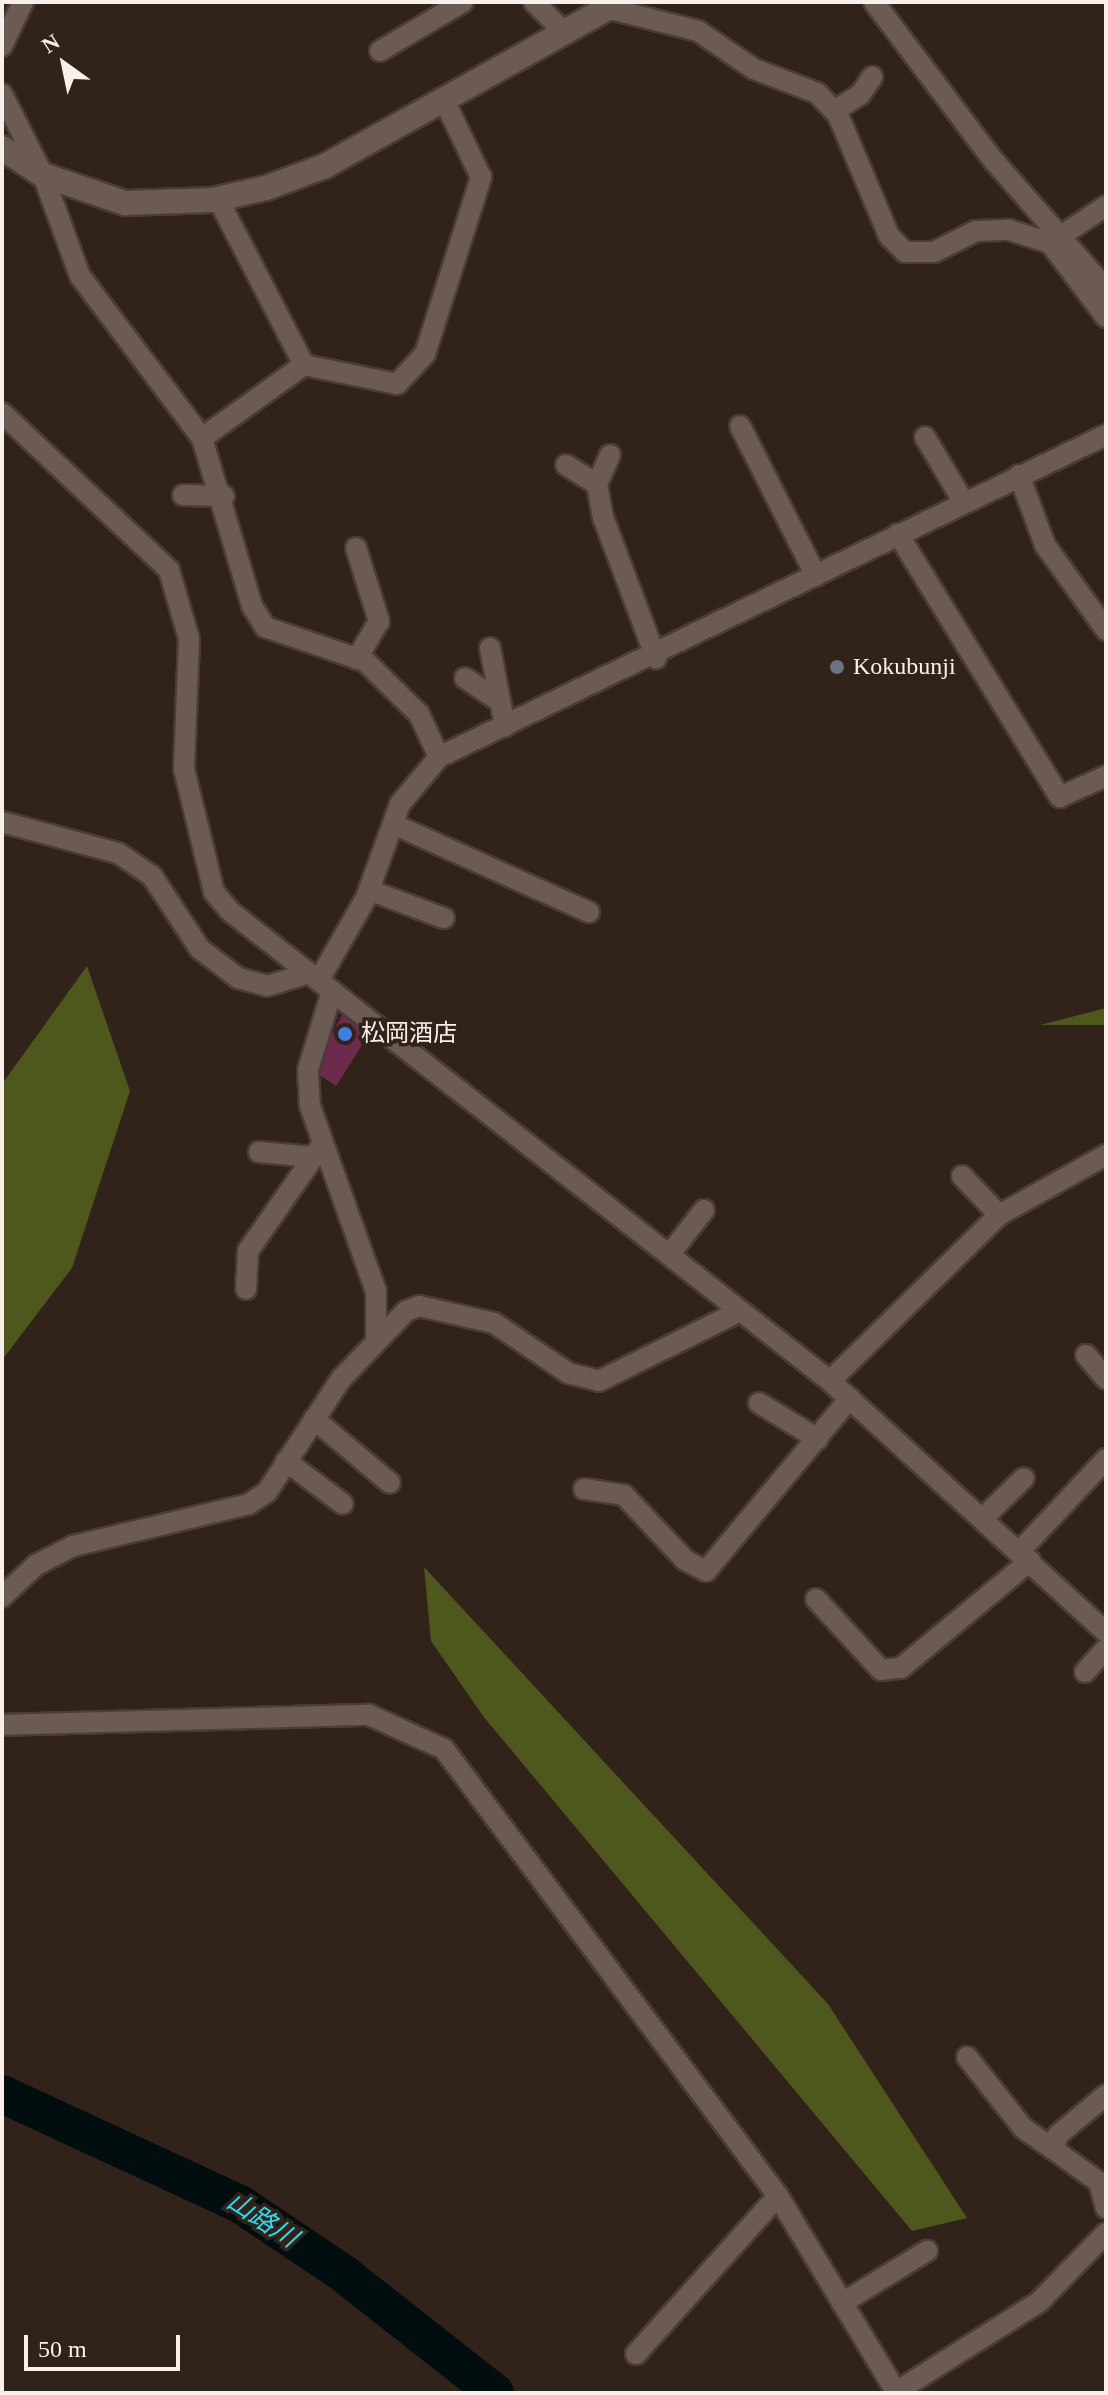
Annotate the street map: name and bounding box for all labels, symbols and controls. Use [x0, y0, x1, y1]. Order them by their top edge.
north arrow [24, 24, 104, 104]
text: N [37, 29, 64, 58]
place label: Kokubunji [853, 653, 956, 681]
marker: Kokubunji [828, 658, 846, 676]
place label: 松岡酒店 [361, 1020, 457, 1048]
marker: 松岡酒店 [336, 1025, 354, 1043]
water label: 山路川 [221, 2186, 303, 2254]
scale bar [28, 2319, 184, 2369]
text: 50 m [38, 2336, 87, 2362]

